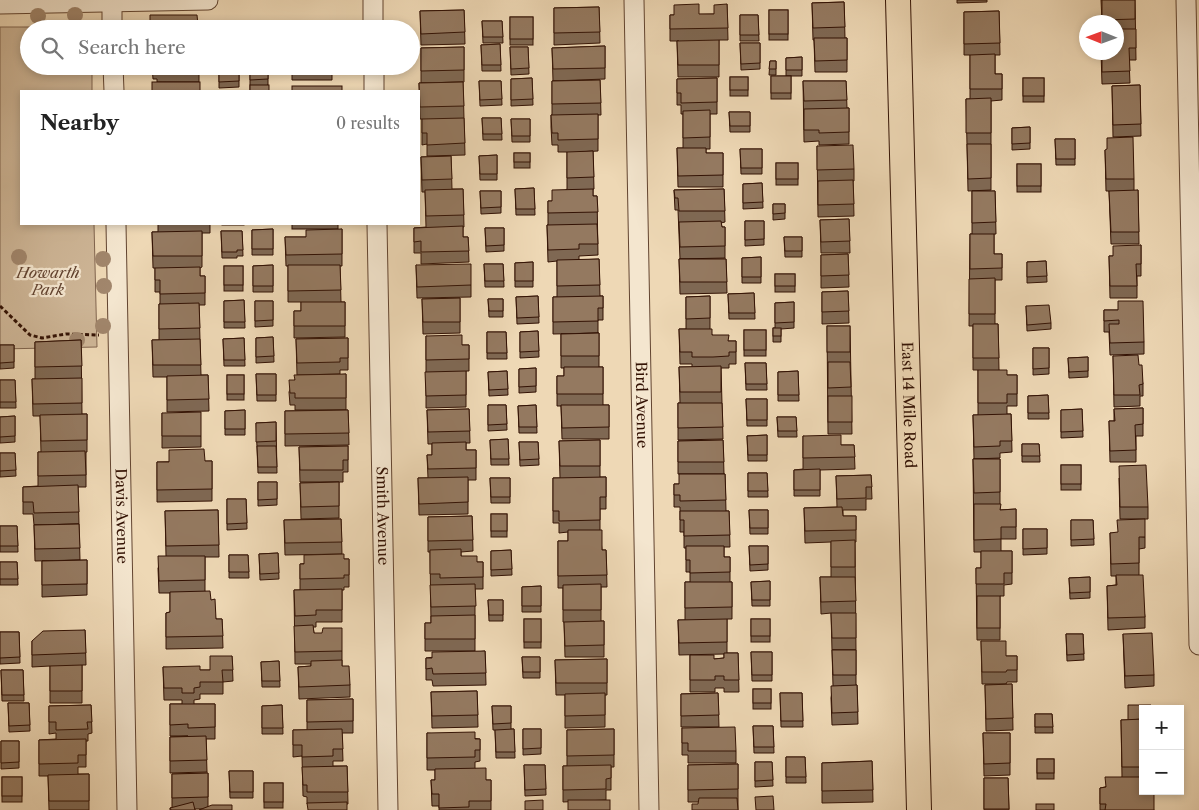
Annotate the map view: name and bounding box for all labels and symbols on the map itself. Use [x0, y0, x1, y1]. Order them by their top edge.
north arrow [1079, 15, 1124, 60]
park label: Howarth Park [15, 263, 80, 299]
street label: East 14 Mile Road [898, 341, 920, 468]
street label: Bird Avenue [632, 361, 652, 449]
street label: Smith Avenue [373, 466, 393, 566]
street label: Davis Avenue [112, 468, 132, 564]

